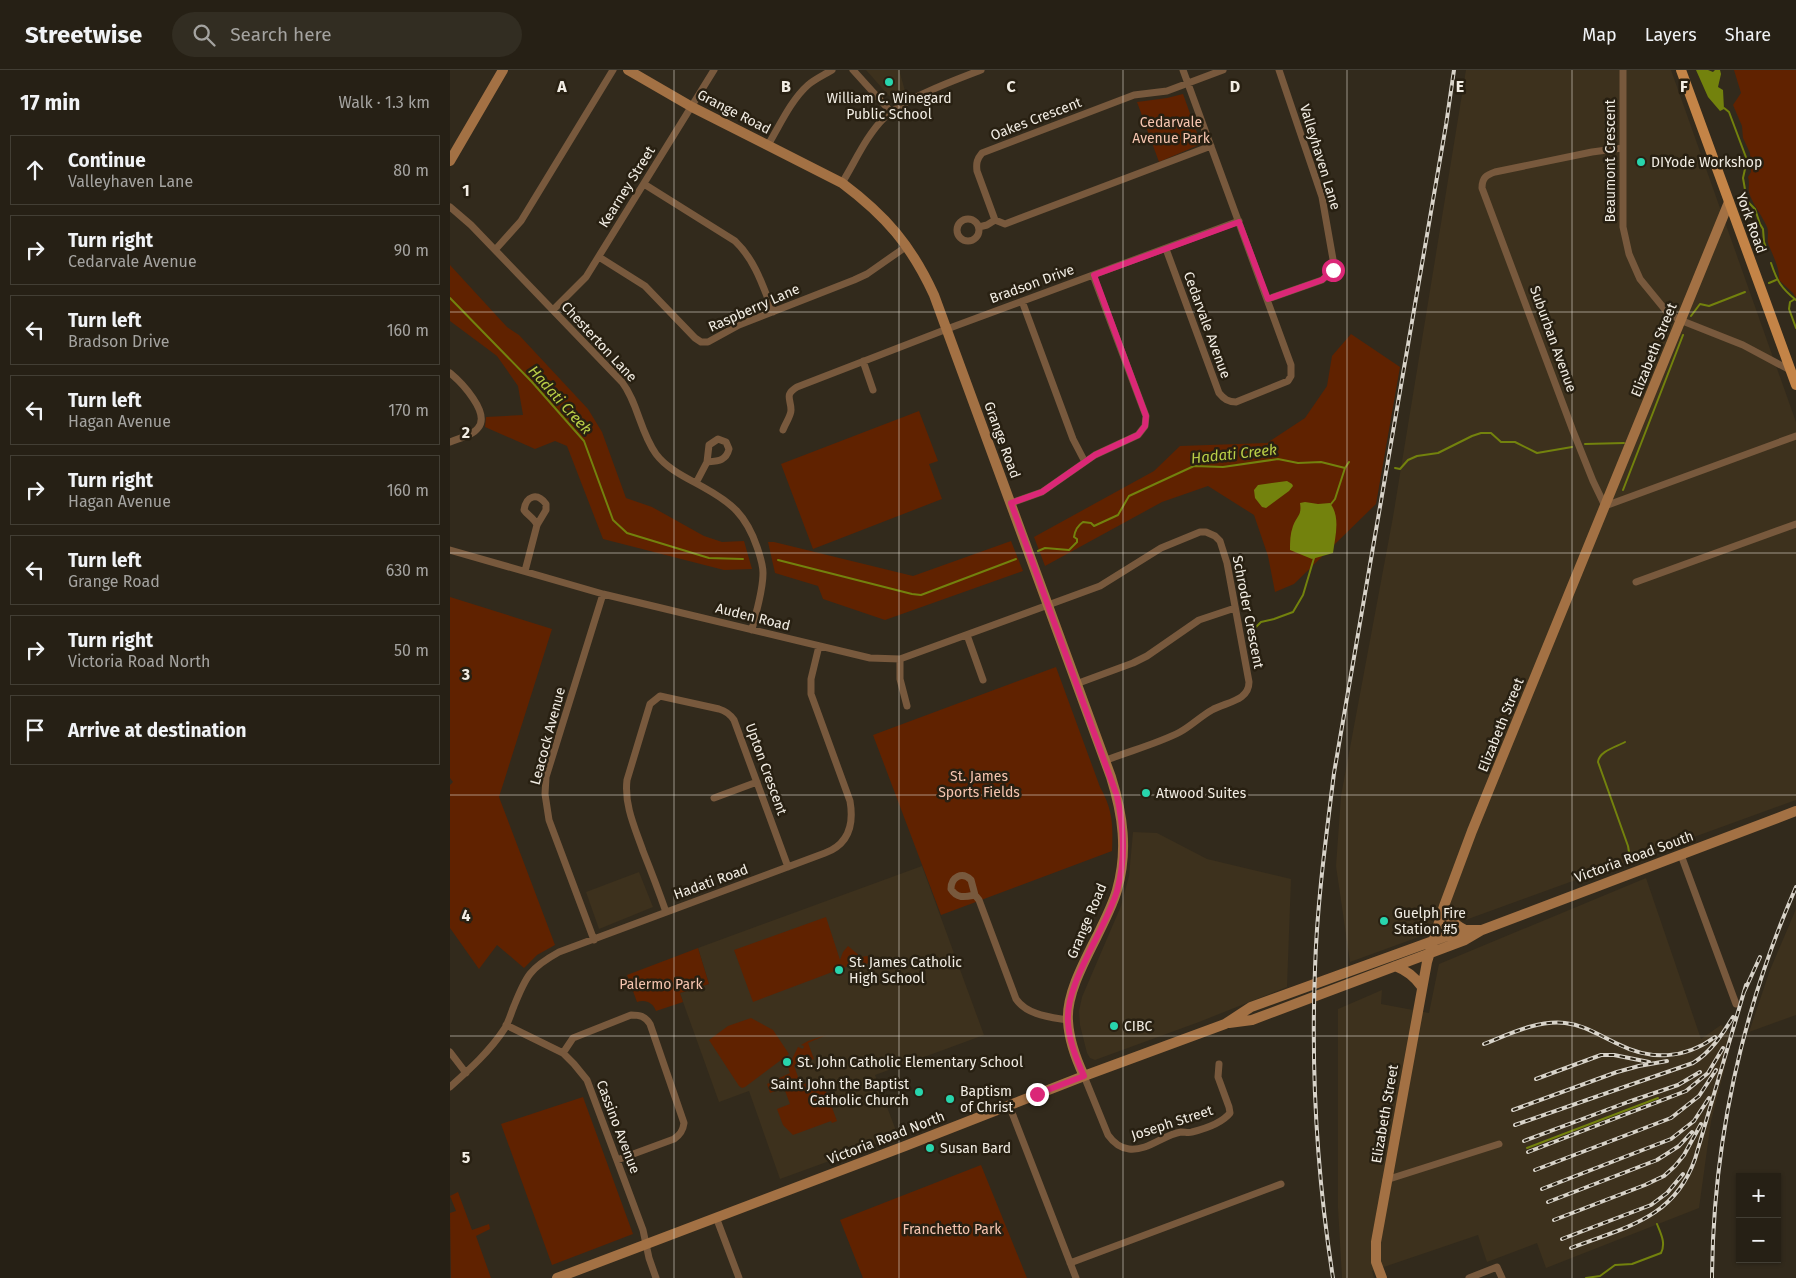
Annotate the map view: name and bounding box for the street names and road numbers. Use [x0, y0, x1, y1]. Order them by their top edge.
street label: Grange Road [694, 86, 774, 138]
street label: Oakes Crescent [988, 93, 1085, 144]
street label: Beaumont Crescent [1602, 99, 1619, 223]
street label: Valleyhaven Lane [1296, 102, 1344, 212]
street label: Kearney Street [595, 142, 659, 231]
street label: York Road [1732, 190, 1770, 256]
street label: Bradson Drive [987, 261, 1077, 307]
street label: Cedarvale Avenue [1180, 269, 1234, 381]
street label: Raspberry Lane [706, 280, 802, 336]
street label: Suburban Avenue [1526, 284, 1580, 394]
street label: Chesterton Lane [558, 298, 640, 386]
street label: Elizabeth Street [1627, 300, 1681, 399]
street label: Grange Road [980, 399, 1024, 481]
street label: Schroder Crescent [1229, 554, 1267, 671]
street label: Auden Road [714, 600, 792, 634]
street label: Elizabeth Street [1474, 675, 1528, 774]
street label: Leacock Avenue [527, 685, 569, 787]
street label: Upton Crescent [741, 721, 791, 818]
street label: Victoria Road South [1572, 828, 1696, 886]
street label: Hadati Road [671, 861, 751, 903]
street label: Grange Road [1063, 881, 1111, 961]
street label: Elizabeth Street [1368, 1062, 1402, 1165]
street label: Cassino Avenue [592, 1078, 644, 1176]
street label: Joseph Street [1129, 1102, 1216, 1144]
street label: Victoria Road North [825, 1108, 947, 1168]

